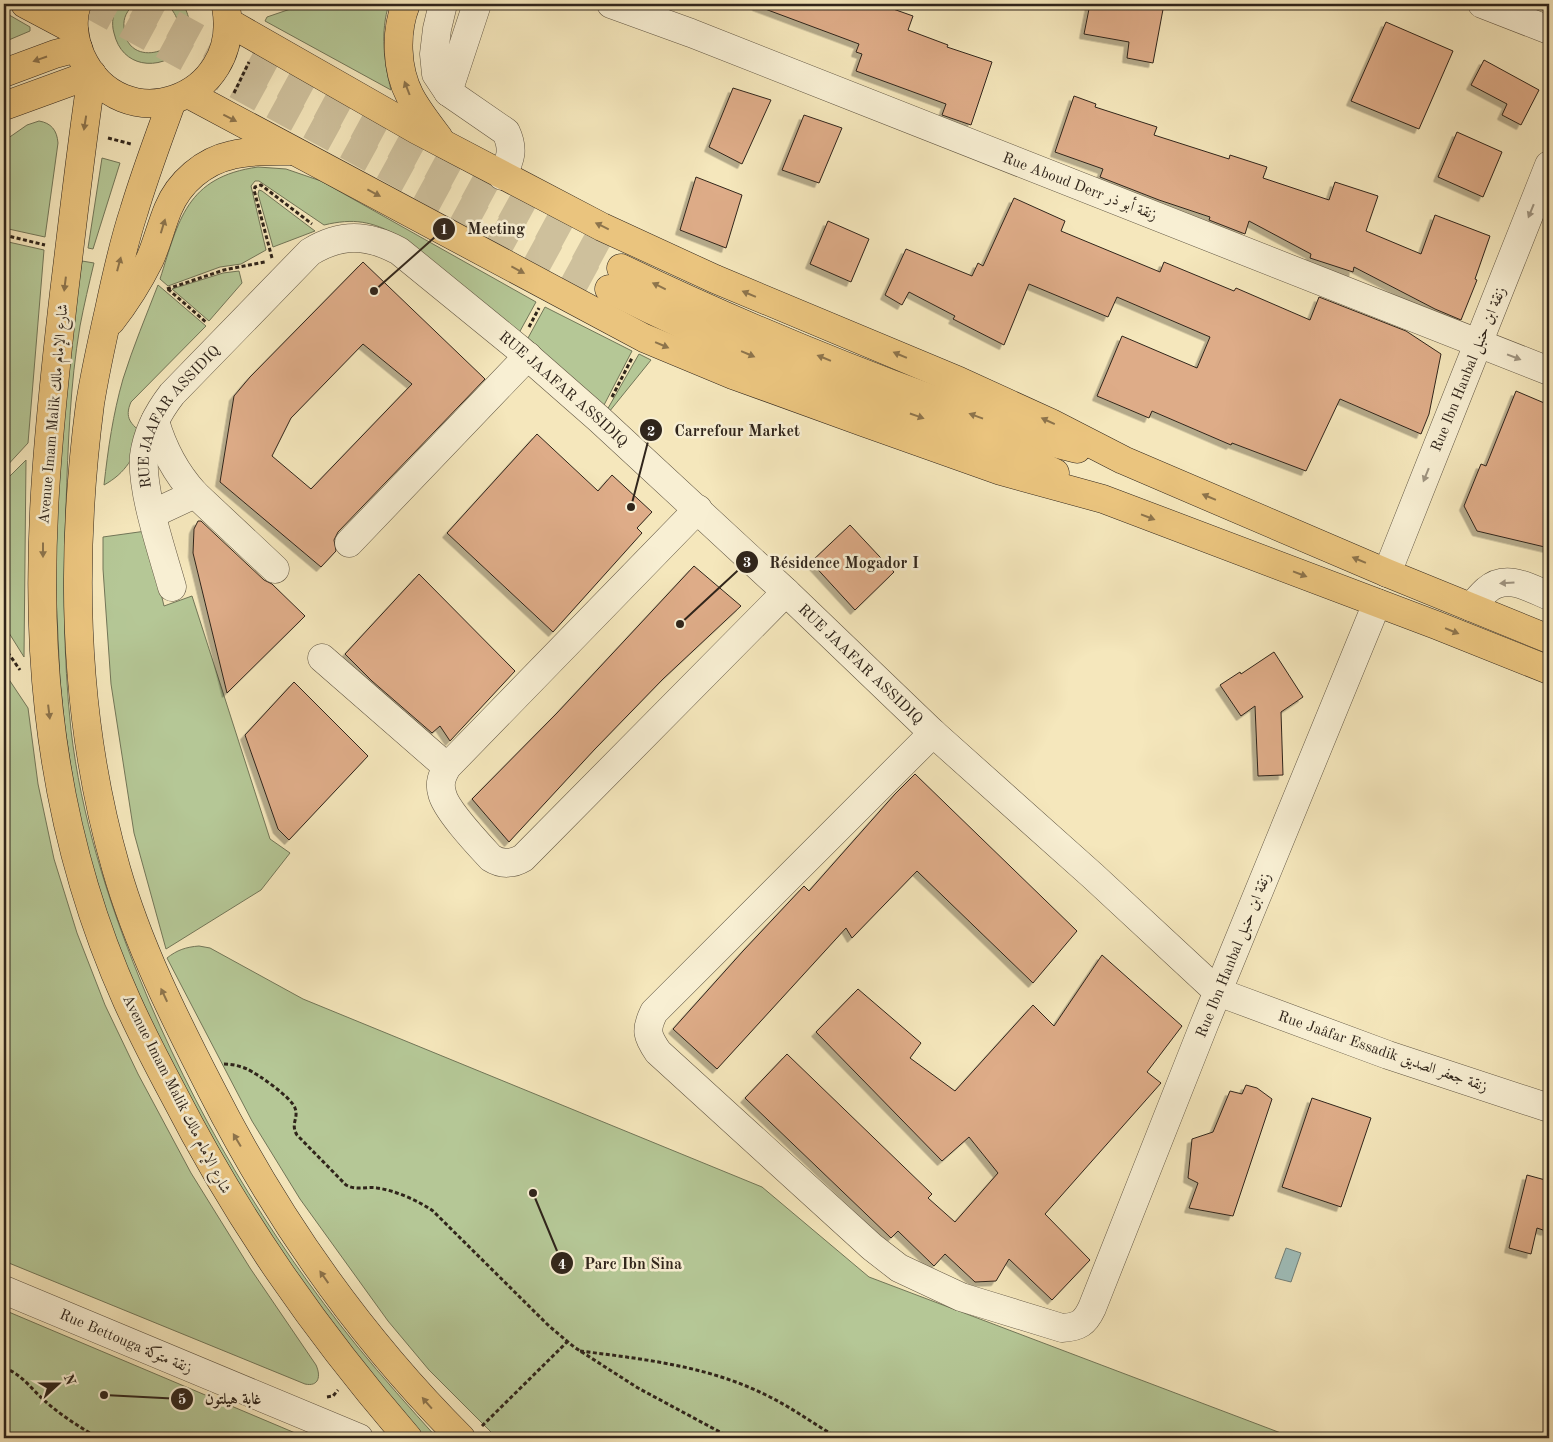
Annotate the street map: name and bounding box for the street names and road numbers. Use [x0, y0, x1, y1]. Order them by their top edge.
street label: Rue Aboud Derr زنقة أبو ذر [1000, 146, 1161, 224]
street label: Rue Ibn Hanbal زنقة ابن حنبل [1429, 285, 1511, 455]
street label: Avenue Imam Malik شارع الإمام مالك [37, 303, 76, 525]
street label: RUE JAAFAR ASSIDIQ [495, 330, 630, 450]
street label: RUE JAAFAR ASSIDIQ [138, 343, 224, 489]
street label: RUE JAAFAR ASSIDIQ [795, 602, 925, 728]
street label: Rue Ibn Hanbal زنقة ابن حنبل [1194, 871, 1276, 1041]
street label: Avenue Imam Malik شارع الإمام مالك [115, 993, 233, 1198]
street label: Rue Jaâfar Essadik زنقة جعفر الصديق [1275, 1009, 1489, 1096]
street label: Rue Bettouga زنقة متوكة [57, 1305, 195, 1377]

